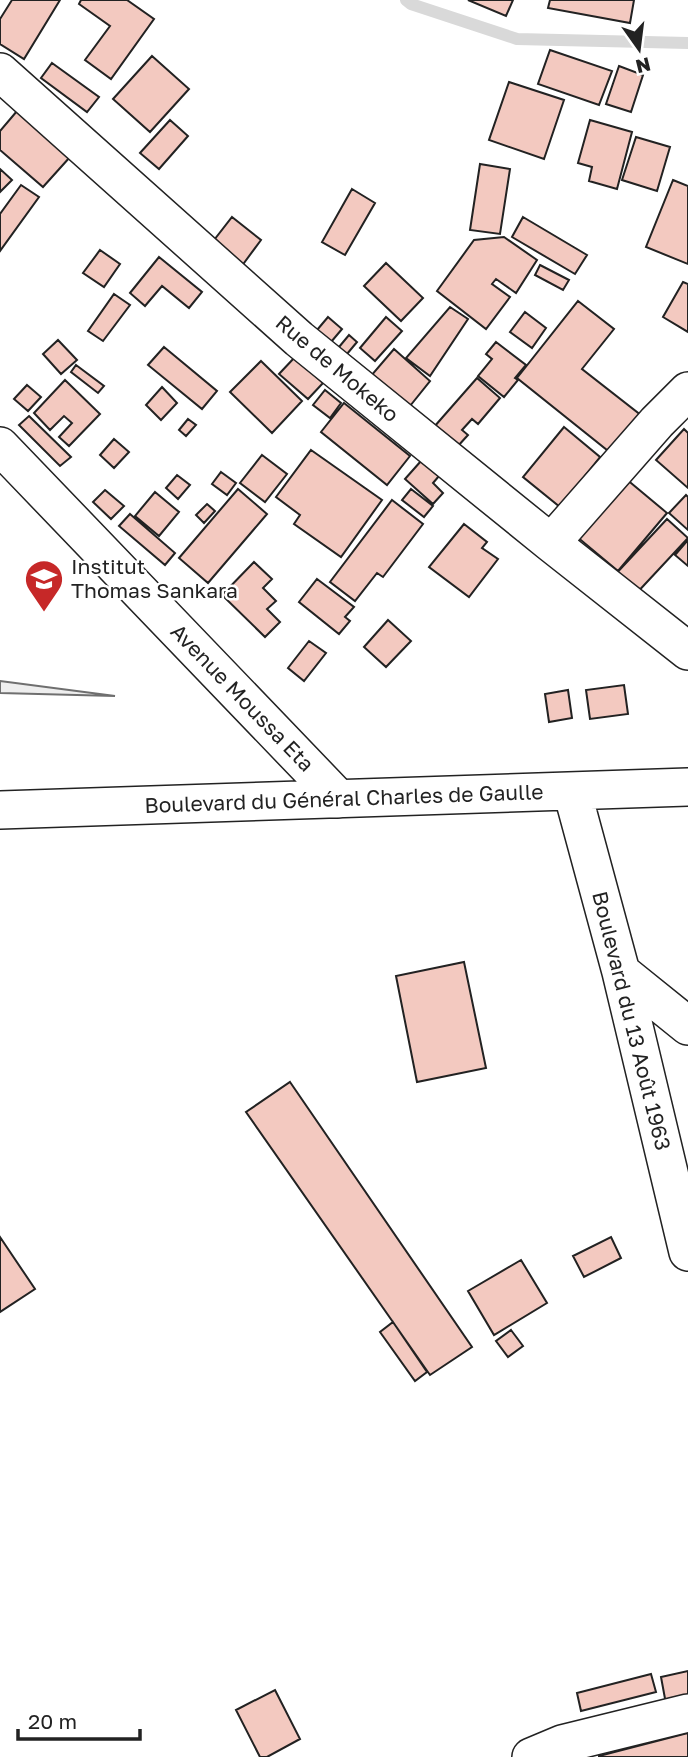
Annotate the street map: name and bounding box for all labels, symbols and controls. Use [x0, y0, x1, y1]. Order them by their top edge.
north arrow [604, 14, 674, 84]
text: N [633, 53, 653, 79]
street label: Rue de Mokeko [271, 309, 404, 427]
place label: Institut Thomas Sankara [71, 553, 238, 603]
school or university icon: Institut Thomas Sankara [23, 558, 65, 613]
street label: Avenue Moussa Eta [166, 618, 320, 777]
street label: Boulevard du Général Charles de Gaulle [144, 778, 544, 818]
street label: Boulevard du 13 Août 1963 [587, 889, 677, 1153]
scale bar [18, 1698, 140, 1742]
text: 20 m [28, 1708, 77, 1734]

